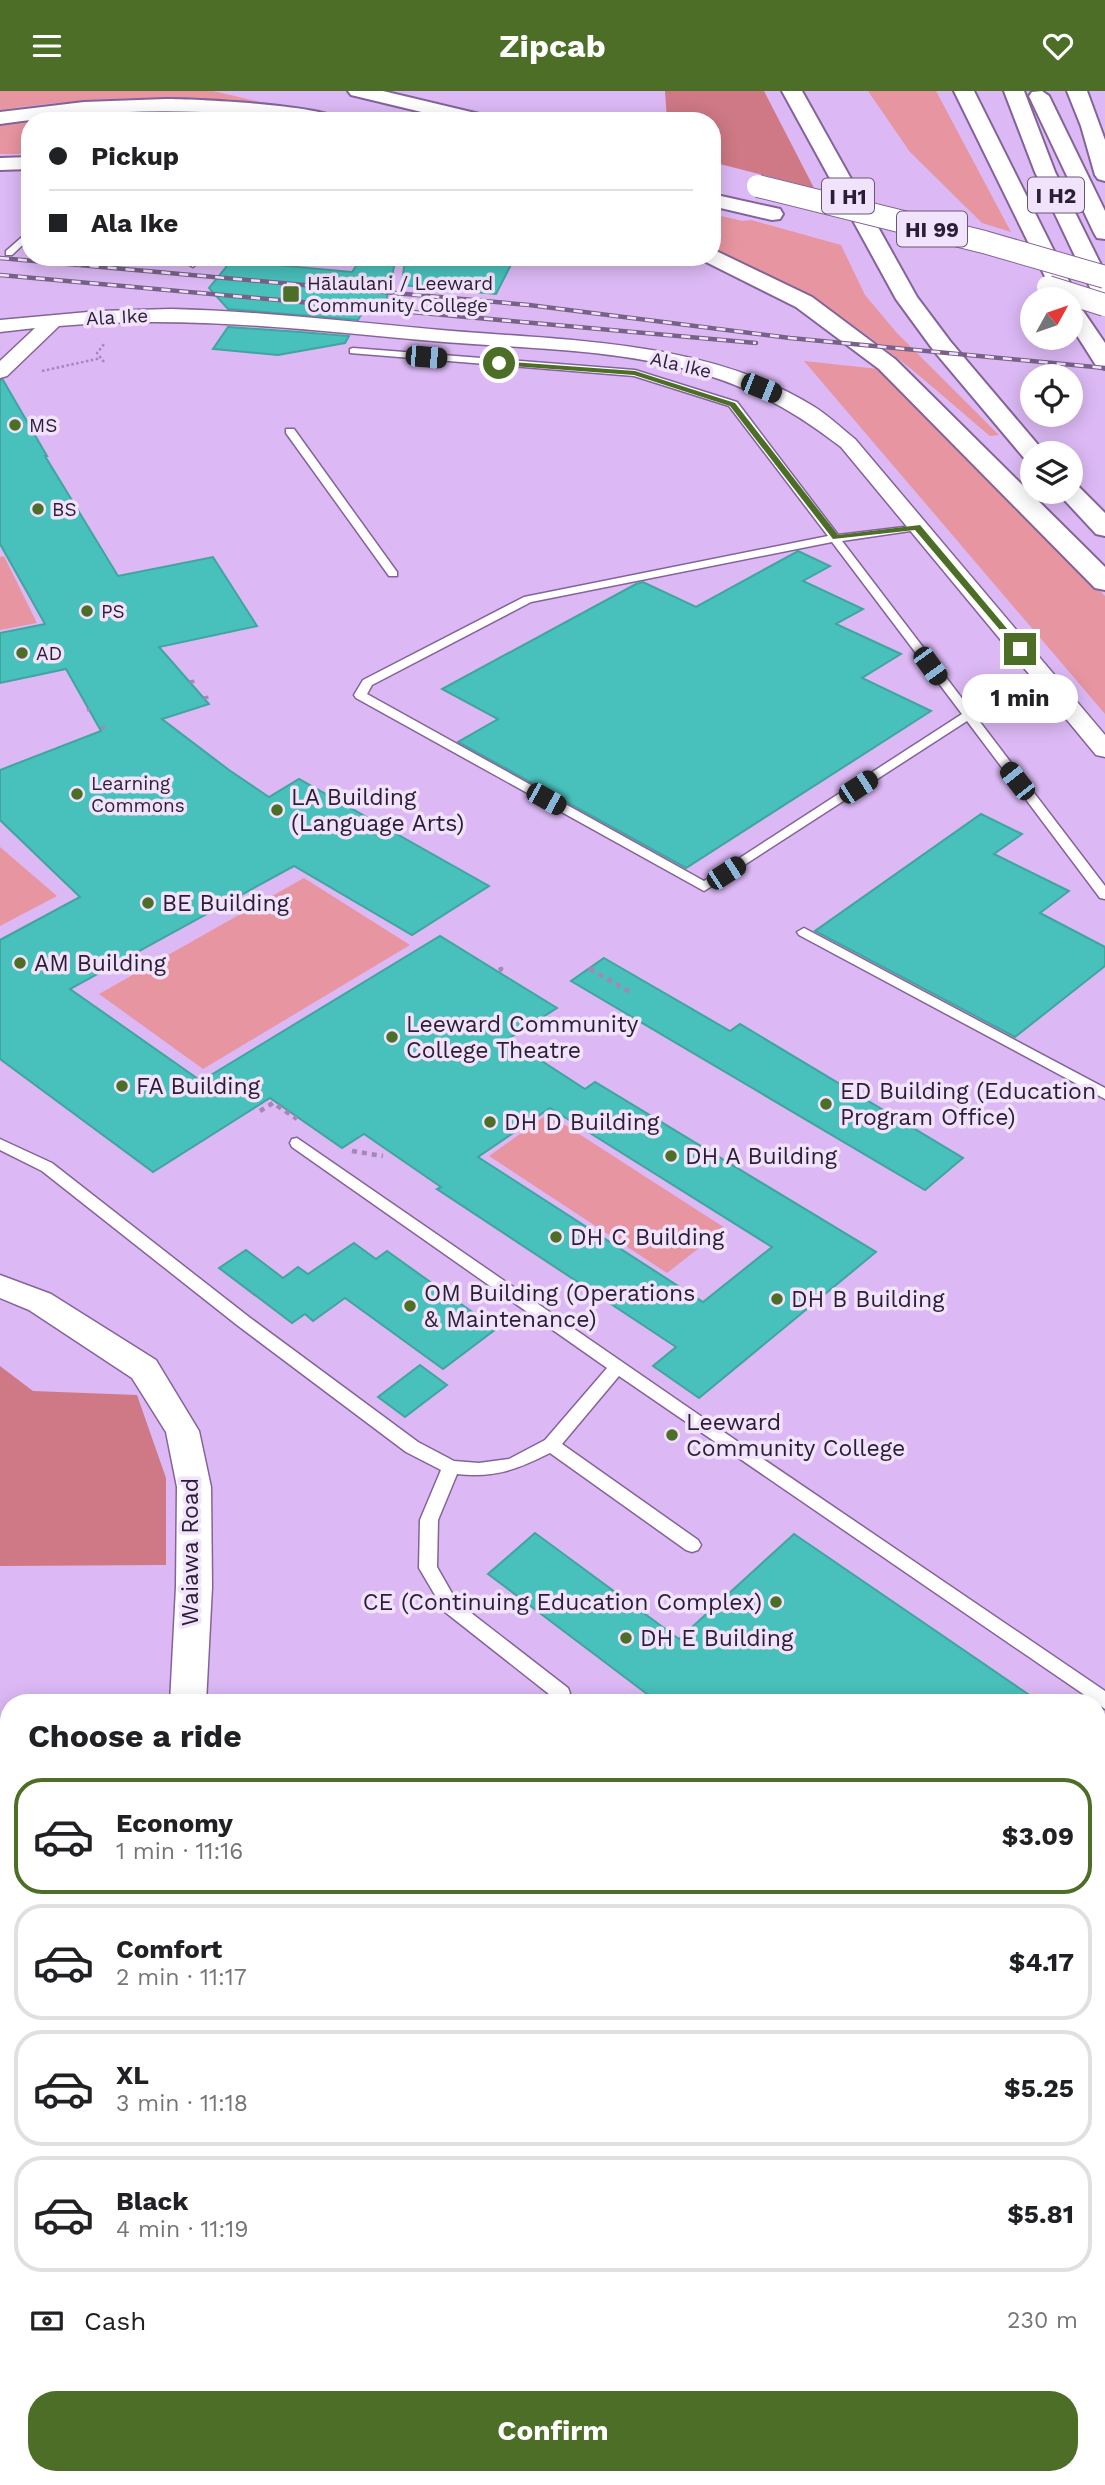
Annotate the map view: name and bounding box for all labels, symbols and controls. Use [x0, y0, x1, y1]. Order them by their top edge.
icon: menu [28, 27, 66, 65]
text: Zipcab [499, 27, 606, 65]
icon: heart [1039, 27, 1077, 65]
text: Pickup [91, 141, 179, 171]
road number: I H2 [1028, 177, 1084, 213]
road number: I H1 [822, 179, 874, 213]
text: Ala Ike [91, 208, 178, 238]
road number: HI 99 [897, 211, 967, 247]
place label: Hālaulani / Leeward Community College [307, 272, 493, 317]
marker: Hālaulani / Leeward Community College [281, 284, 301, 304]
north arrow [1020, 287, 1083, 350]
map controls [1020, 287, 1083, 504]
street label: Ala Ike [85, 304, 149, 330]
car [405, 345, 448, 369]
route start [483, 347, 515, 379]
street label: Ala Ike [648, 347, 714, 383]
button: locate [1020, 364, 1083, 427]
car [738, 370, 785, 406]
place label: MS [29, 414, 57, 437]
marker: MS [7, 417, 23, 433]
button: layers [1020, 441, 1083, 504]
place label: BS [52, 498, 77, 521]
marker: BS [30, 501, 46, 517]
place label: PS [101, 600, 125, 623]
marker: PS [79, 603, 95, 619]
route end [1004, 633, 1036, 665]
place label: AD [36, 642, 62, 665]
car [910, 643, 951, 689]
marker: AD [14, 645, 30, 661]
callout: 1 min [962, 673, 1078, 723]
text: 1 min [990, 685, 1050, 712]
car [996, 758, 1039, 804]
car [835, 767, 882, 807]
place label: Learning Commons [91, 772, 185, 817]
car [523, 780, 570, 818]
place label: LA Building (Language Arts) [291, 784, 464, 837]
marker: Learning Commons [69, 786, 85, 802]
marker: LA Building (Language Arts) [269, 802, 285, 818]
car [703, 853, 750, 893]
place label: BE Building [162, 890, 290, 917]
marker: BE Building [140, 895, 156, 911]
place label: AM Building [34, 950, 167, 977]
marker: AM Building [12, 955, 28, 971]
place label: Leeward Community College Theatre [406, 1011, 639, 1064]
marker: Leeward Community College Theatre [384, 1029, 400, 1045]
place label: FA Building [136, 1073, 261, 1100]
marker: FA Building [114, 1078, 130, 1094]
place label: ED Building (Education Program Office) [840, 1078, 1096, 1131]
marker: ED Building (Education Program Office) [818, 1096, 834, 1112]
place label: DH D Building [504, 1109, 660, 1136]
marker: DH D Building [482, 1114, 498, 1130]
place label: DH A Building [685, 1143, 838, 1170]
marker: DH A Building [663, 1148, 679, 1164]
place label: DH C Building [570, 1224, 725, 1251]
marker: DH C Building [548, 1229, 564, 1245]
place label: OM Building (Operations & Maintenance) [424, 1280, 695, 1333]
place label: DH B Building [791, 1286, 945, 1313]
marker: DH B Building [769, 1291, 785, 1307]
marker: OM Building (Operations & Maintenance) [402, 1298, 418, 1314]
place label: Leeward Community College [686, 1409, 905, 1462]
marker: Leeward Community College [664, 1427, 680, 1443]
street label: Waiawa Road [177, 1478, 204, 1626]
place label: CE (Continuing Education Complex) [363, 1589, 762, 1616]
marker: CE (Continuing Education Complex) [768, 1594, 784, 1610]
place label: DH E Building [640, 1625, 794, 1652]
marker: DH E Building [618, 1630, 634, 1646]
text: Choose a ride [28, 1717, 242, 1755]
icon: car [32, 1805, 95, 1868]
text: Economy [116, 1808, 233, 1838]
text: $3.09 [1002, 1821, 1074, 1851]
text: 1 min · 11:16 [116, 1838, 243, 1865]
icon: car [32, 1931, 95, 1994]
text: Comfort [116, 1934, 222, 1964]
text: $4.17 [1009, 1947, 1074, 1977]
text: 2 min · 11:17 [116, 1964, 247, 1991]
icon: car [32, 2057, 95, 2120]
text: XL [116, 2060, 149, 2090]
text: $5.25 [1004, 2073, 1074, 2103]
text: 3 min · 11:18 [116, 2090, 248, 2117]
icon: car [32, 2183, 95, 2246]
text: Black [116, 2186, 188, 2216]
text: $5.81 [1007, 2199, 1074, 2229]
text: 4 min · 11:19 [116, 2216, 249, 2243]
icon: cash [28, 2302, 66, 2340]
text: Cash [84, 2306, 146, 2336]
text: 230 m [1007, 2307, 1078, 2334]
button: Confirm [28, 2391, 1078, 2471]

